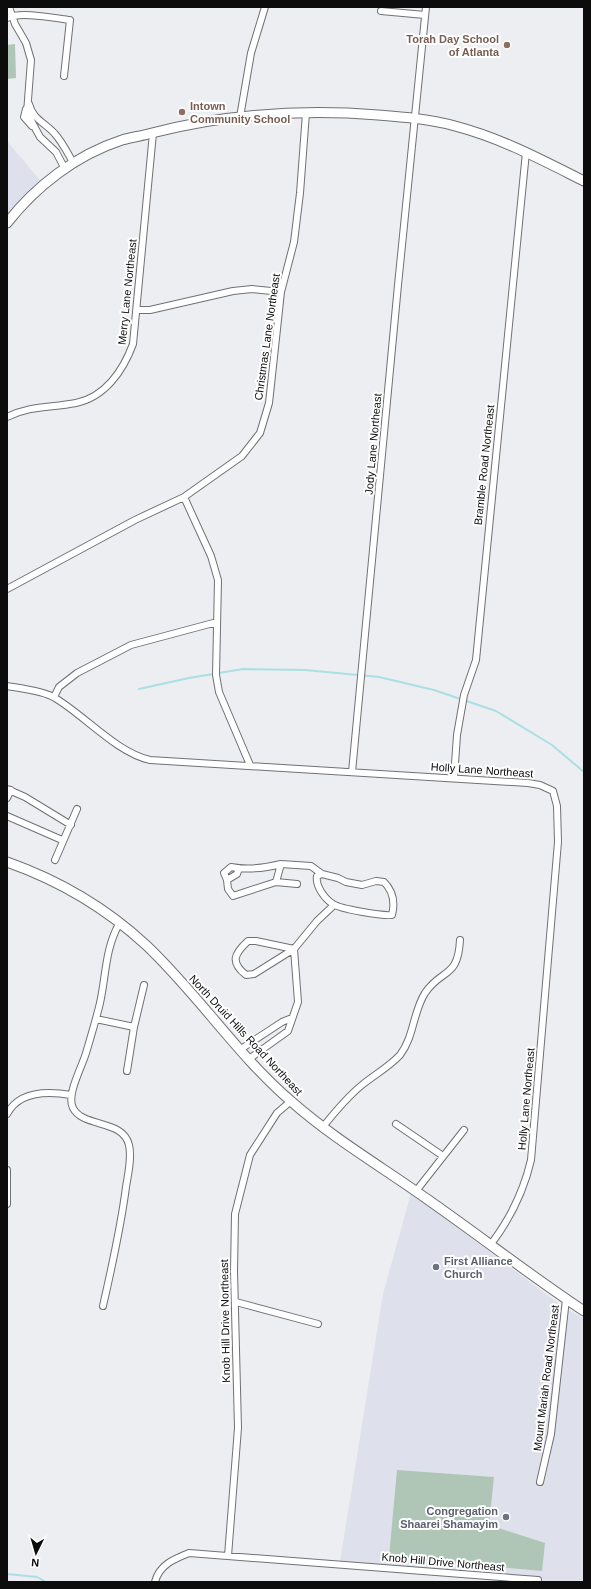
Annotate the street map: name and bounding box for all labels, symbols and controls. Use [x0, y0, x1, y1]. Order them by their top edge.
place label: Torah Day School of Atlanta [406, 33, 500, 58]
marker: Torah Day School of Atlanta [502, 40, 512, 50]
place label: Intown Community School [190, 100, 290, 125]
marker: Intown Community School [177, 107, 187, 117]
street label: Merry Lane Northeast [115, 238, 139, 346]
street label: Christmas Lane Northeast [252, 273, 282, 401]
street label: Jody Lane Northeast [363, 393, 383, 495]
street label: Bramble Road Northeast [472, 404, 496, 526]
street label: Holly Lane Northeast [430, 760, 534, 780]
street label: North Druid Hills Road Northeast [187, 972, 305, 1098]
street label: Holly Lane Northeast [516, 1047, 536, 1151]
place label: First Alliance Church [444, 1255, 513, 1280]
street label: Knob Hill Drive Northeast [218, 1259, 232, 1383]
marker: First Alliance Church [431, 1262, 441, 1272]
street label: Mount Mariah Road Northeast [531, 1304, 561, 1452]
place label: Congregation Shaarei Shamayim [400, 1505, 498, 1530]
marker: Congregation Shaarei Shamayim [501, 1512, 511, 1522]
north arrow [16, 1533, 56, 1573]
street label: Knob Hill Drive Northeast [381, 1551, 505, 1573]
text: N [31, 1557, 40, 1569]

